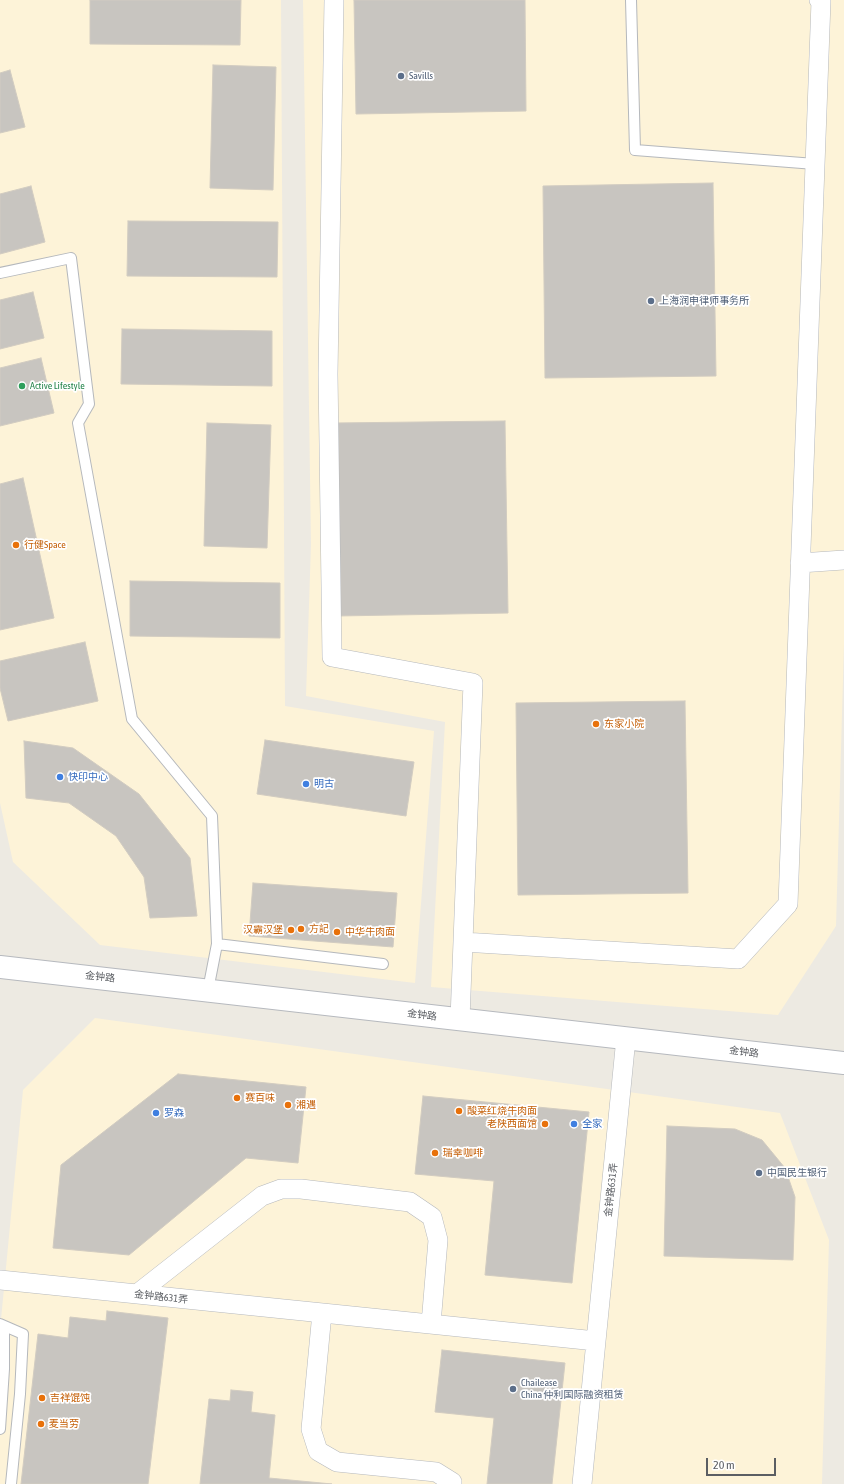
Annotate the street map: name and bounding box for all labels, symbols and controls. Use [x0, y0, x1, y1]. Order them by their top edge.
place label: Savills [409, 70, 433, 82]
marker: Savills [396, 71, 406, 81]
place label: 上海润申律师事务所 [659, 295, 749, 307]
marker: 上海润申律师事务所 [646, 296, 656, 306]
place label: Active Lifestyle [30, 380, 85, 392]
marker: Active Lifestyle [17, 381, 27, 391]
place label: 行健Space [24, 539, 66, 551]
marker: 行健Space [11, 540, 21, 550]
place label: 东家小院 [604, 718, 644, 730]
marker: 东家小院 [591, 719, 601, 729]
place label: 快印中心 [68, 771, 108, 783]
marker: 快印中心 [55, 772, 65, 782]
place label: 明古 [314, 778, 334, 790]
marker: 明古 [301, 779, 311, 789]
place label: 方記 [309, 923, 329, 935]
place label: 汉霸汉堡 [243, 924, 283, 936]
marker: 方記 [296, 924, 306, 934]
marker: 汉霸汉堡 [286, 925, 296, 935]
place label: 中华牛肉面 [345, 926, 395, 938]
marker: 中华牛肉面 [332, 927, 342, 937]
street label: 金钟路 [84, 969, 116, 985]
street label: 金钟路 [406, 1007, 438, 1023]
street label: 金钟路 [728, 1044, 760, 1060]
place label: 赛百味 [245, 1092, 275, 1104]
marker: 赛百味 [232, 1093, 242, 1103]
place label: 湘遇 [296, 1099, 316, 1111]
marker: 湘遇 [283, 1100, 293, 1110]
place label: 酸菜红烧牛肉面 [467, 1105, 537, 1117]
marker: 酸菜红烧牛肉面 [454, 1106, 464, 1116]
place label: 罗森 [164, 1107, 184, 1119]
marker: 罗森 [151, 1108, 161, 1118]
place label: 老陕西面馆 [487, 1118, 537, 1130]
place label: 全家 [582, 1118, 602, 1130]
marker: 老陕西面馆 [540, 1119, 550, 1129]
marker: 全家 [569, 1119, 579, 1129]
place label: 瑞幸咖啡 [443, 1147, 483, 1159]
marker: 瑞幸咖啡 [430, 1148, 440, 1158]
street label: 金钟路631弄 [602, 1162, 620, 1218]
place label: 中国民生银行 [767, 1167, 827, 1179]
marker: 中国民生银行 [754, 1168, 764, 1178]
street label: 金钟路631弄 [133, 1288, 189, 1306]
place label: Chailease China 仲利国际融资租赁 [521, 1377, 624, 1400]
marker: Chailease China 仲利国际融资租赁 [508, 1384, 518, 1394]
place label: 吉祥馄饨 [50, 1392, 90, 1404]
marker: 吉祥馄饨 [37, 1393, 47, 1403]
place label: 麦当劳 [49, 1418, 79, 1430]
marker: 麦当劳 [36, 1419, 46, 1429]
scale bar [708, 1450, 778, 1476]
text: 20 m [713, 1458, 735, 1472]

